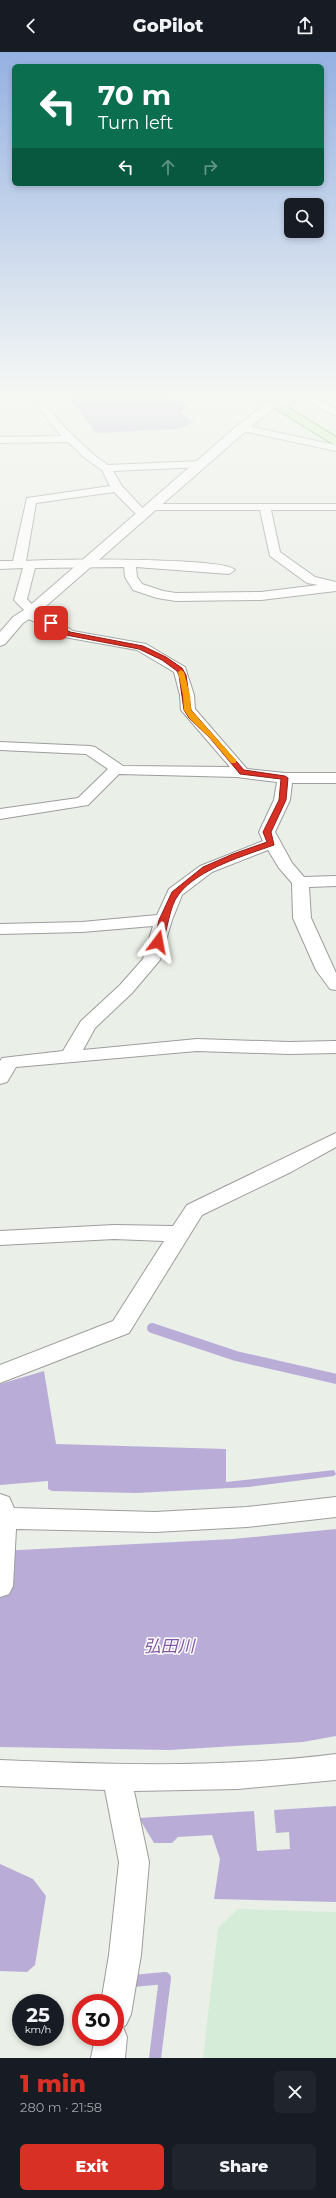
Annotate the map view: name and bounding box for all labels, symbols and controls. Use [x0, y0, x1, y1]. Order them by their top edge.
icon: back [20, 15, 42, 37]
text: GoPilot [133, 15, 203, 37]
icon: share [294, 15, 316, 37]
text: 70 m [98, 78, 171, 112]
icon: left [32, 80, 84, 132]
text: Turn left [98, 112, 173, 134]
icon: left [115, 156, 137, 178]
icon: ahead [157, 156, 179, 178]
icon: right [199, 156, 221, 178]
map controls [284, 198, 324, 238]
button: search [284, 198, 324, 238]
pin [34, 606, 68, 640]
icon: arrive [40, 612, 62, 634]
position arrow [137, 921, 179, 963]
water label: 弘田川 [144, 1636, 196, 1656]
speed limit sign: 30 [72, 1994, 124, 2046]
text: 25 [26, 2003, 50, 2027]
text: km/h [25, 2023, 51, 2036]
text: 1 min [20, 2069, 86, 2098]
button: close [274, 2071, 316, 2113]
text: 280 m · 21:58 [20, 2099, 102, 2115]
button: Exit [20, 2144, 164, 2190]
button: Share [172, 2144, 316, 2190]

